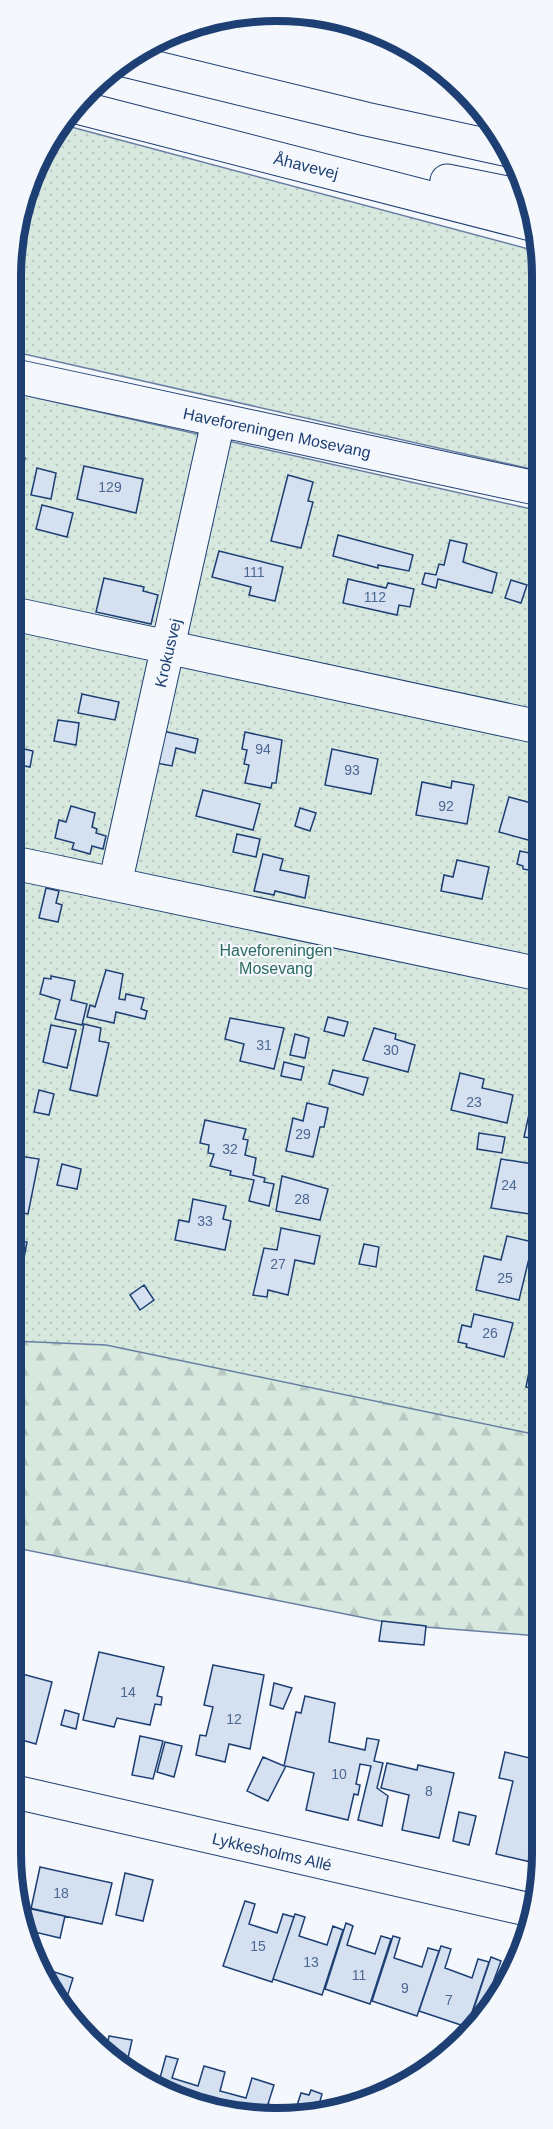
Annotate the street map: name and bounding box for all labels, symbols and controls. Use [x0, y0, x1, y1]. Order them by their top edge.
street label: Åhavevej [272, 149, 340, 182]
street label: Haveforeningen Mosevang [182, 405, 372, 461]
house number: 129 [98, 479, 122, 495]
house number: 111 [243, 564, 265, 580]
house number: 112 [364, 589, 386, 605]
street label: Krokusvej [152, 617, 184, 689]
house number: 94 [255, 741, 271, 757]
house number: 93 [344, 762, 360, 778]
house number: 92 [438, 798, 454, 814]
park label: Haveforeningen Mosevang [220, 942, 332, 977]
house number: 31 [256, 1037, 272, 1053]
house number: 30 [383, 1042, 399, 1058]
house number: 23 [466, 1094, 482, 1110]
house number: 29 [295, 1126, 311, 1142]
house number: 32 [222, 1141, 238, 1157]
house number: 24 [501, 1177, 517, 1193]
house number: 28 [294, 1191, 310, 1207]
house number: 33 [197, 1213, 213, 1229]
house number: 27 [270, 1256, 286, 1272]
house number: 25 [497, 1270, 513, 1286]
house number: 26 [482, 1325, 498, 1341]
house number: 14 [120, 1684, 136, 1700]
house number: 12 [226, 1711, 242, 1727]
house number: 10 [331, 1766, 347, 1782]
house number: 8 [425, 1783, 433, 1799]
street label: Lykkesholms Allé [211, 1830, 334, 1874]
house number: 18 [53, 1885, 69, 1901]
house number: 15 [250, 1938, 266, 1954]
house number: 13 [303, 1954, 319, 1970]
house number: 11 [352, 1967, 366, 1983]
house number: 9 [401, 1980, 409, 1996]
house number: 7 [445, 1992, 453, 2008]

